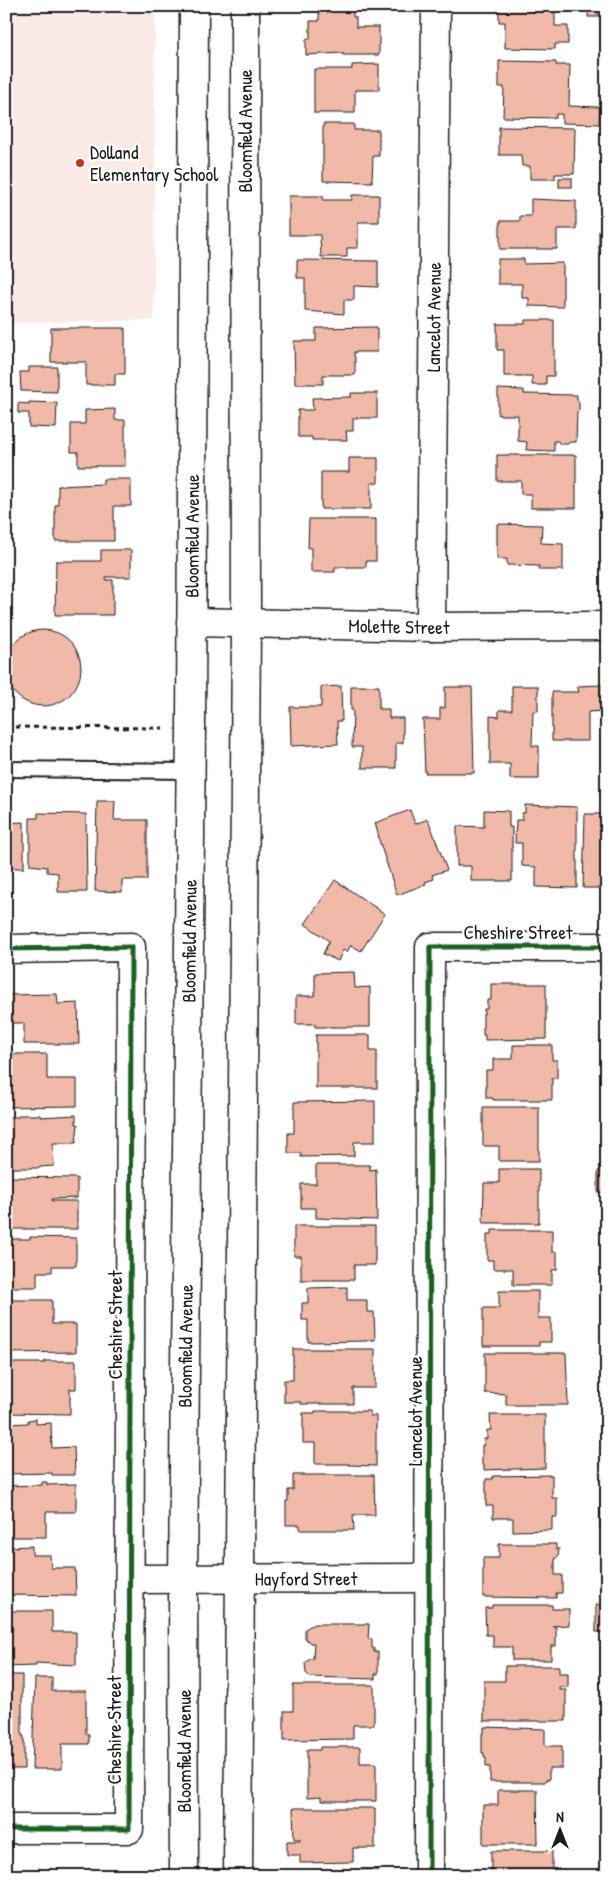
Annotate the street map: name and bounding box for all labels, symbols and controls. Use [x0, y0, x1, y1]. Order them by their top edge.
street label: Bloomfield Avenue [232, 69, 258, 193]
place label: Dolland Elementary School [90, 139, 219, 187]
marker: Dolland Elementary School [74, 157, 86, 169]
street label: Lancelot Avenue [420, 262, 447, 372]
street label: Bloomfield Avenue [179, 474, 205, 598]
street label: Molette Street [348, 612, 450, 640]
street label: Bloomfield Avenue [175, 879, 203, 1003]
street label: Cheshire Street [464, 919, 573, 945]
street label: Cheshire Street [102, 1270, 128, 1379]
street label: Bloomfield Avenue [172, 1284, 199, 1408]
street label: Lancelot Avenue [402, 1356, 428, 1466]
street label: Hayford Street [255, 1565, 358, 1592]
street label: Cheshire Street [101, 1675, 127, 1784]
street label: Bloomfield Avenue [171, 1689, 197, 1813]
north arrow [536, 1804, 586, 1854]
text: N [556, 1807, 564, 1826]

